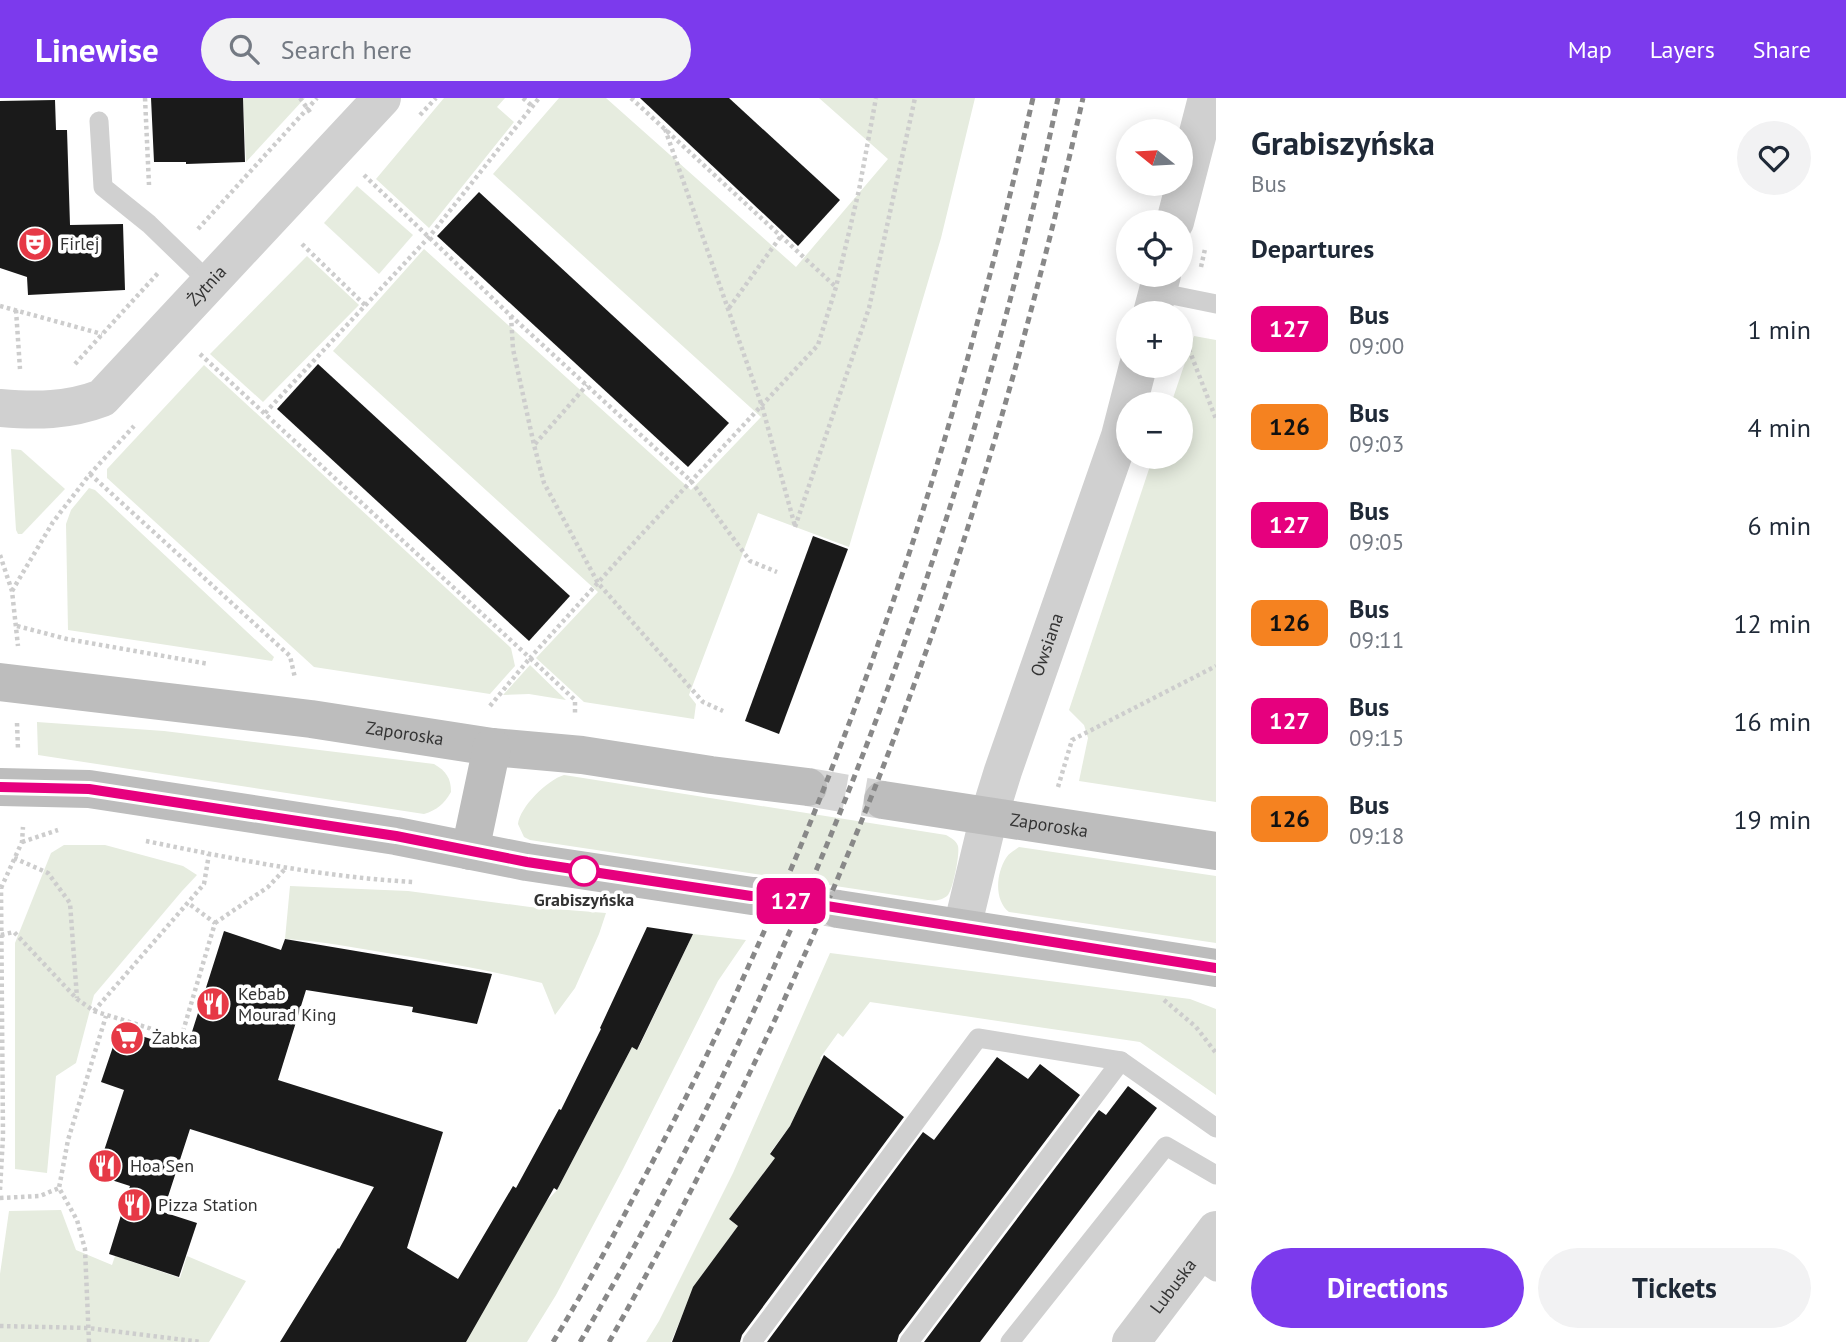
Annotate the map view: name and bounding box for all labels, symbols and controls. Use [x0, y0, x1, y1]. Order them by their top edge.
search box [201, 18, 691, 81]
text: Linewise [35, 28, 159, 71]
icon: search [225, 30, 263, 68]
text: Search here [281, 33, 412, 66]
text: Map [1568, 34, 1612, 65]
text: Layers [1650, 34, 1715, 65]
text: Share [1753, 34, 1811, 65]
north arrow [1116, 119, 1194, 196]
map controls [1116, 119, 1193, 469]
text: Grabiszyńska [1251, 121, 1435, 164]
button: heart [1737, 121, 1811, 195]
text: Bus [1251, 169, 1287, 198]
button: locate [1116, 210, 1193, 287]
theatre icon: Firlej [16, 225, 54, 263]
place label: Firlej [60, 232, 99, 255]
text: Departures [1251, 232, 1374, 265]
street label: Żytnia [182, 260, 231, 311]
text: Bus [1349, 298, 1389, 331]
button: + [1116, 301, 1193, 378]
text: 127 [1269, 313, 1310, 344]
text: 1 min [1748, 313, 1811, 346]
text: 09:00 [1349, 331, 1404, 360]
button: − [1116, 392, 1193, 469]
text: Bus [1349, 396, 1389, 429]
text: 126 [1269, 411, 1310, 442]
text: 4 min [1748, 411, 1811, 444]
text: 09:03 [1349, 429, 1404, 458]
text: Bus [1349, 494, 1389, 527]
text: 127 [1269, 509, 1310, 540]
text: 6 min [1748, 509, 1811, 542]
text: 09:05 [1349, 527, 1404, 556]
text: Bus [1349, 592, 1389, 625]
text: 126 [1269, 607, 1310, 638]
text: 12 min [1733, 607, 1811, 640]
street label: Owsiana [1025, 610, 1068, 679]
text: 09:11 [1349, 625, 1404, 654]
text: Bus [1349, 690, 1389, 723]
text: 127 [1269, 705, 1310, 736]
text: 16 min [1733, 705, 1811, 738]
street label: Zaporoska [364, 716, 445, 750]
text: 09:15 [1349, 723, 1404, 752]
text: Bus [1349, 788, 1389, 821]
text: 126 [1269, 803, 1310, 834]
text: 19 min [1733, 803, 1811, 836]
street label: Zaporoska [1009, 808, 1090, 842]
text: 09:18 [1349, 821, 1404, 850]
marker: Grabiszyńska [569, 856, 599, 886]
line badge: 127 [751, 878, 831, 924]
text: 127 [771, 885, 811, 916]
place label: Grabiszyńska [534, 888, 634, 911]
place label: Kebab Mourad King [238, 982, 336, 1026]
restaurant icon: Kebab Mourad King [194, 985, 232, 1023]
supermarket icon: Żabka [108, 1019, 146, 1057]
place label: Żabka [152, 1026, 198, 1049]
restaurant icon: Hoa Sen [86, 1147, 124, 1185]
place label: Hoa Sen [130, 1154, 194, 1177]
restaurant icon: Pizza Station [115, 1186, 153, 1224]
place label: Pizza Station [158, 1193, 258, 1216]
button: Directions [1251, 1248, 1524, 1328]
button: Tickets [1538, 1248, 1811, 1328]
street label: Lubuska [1145, 1254, 1201, 1318]

